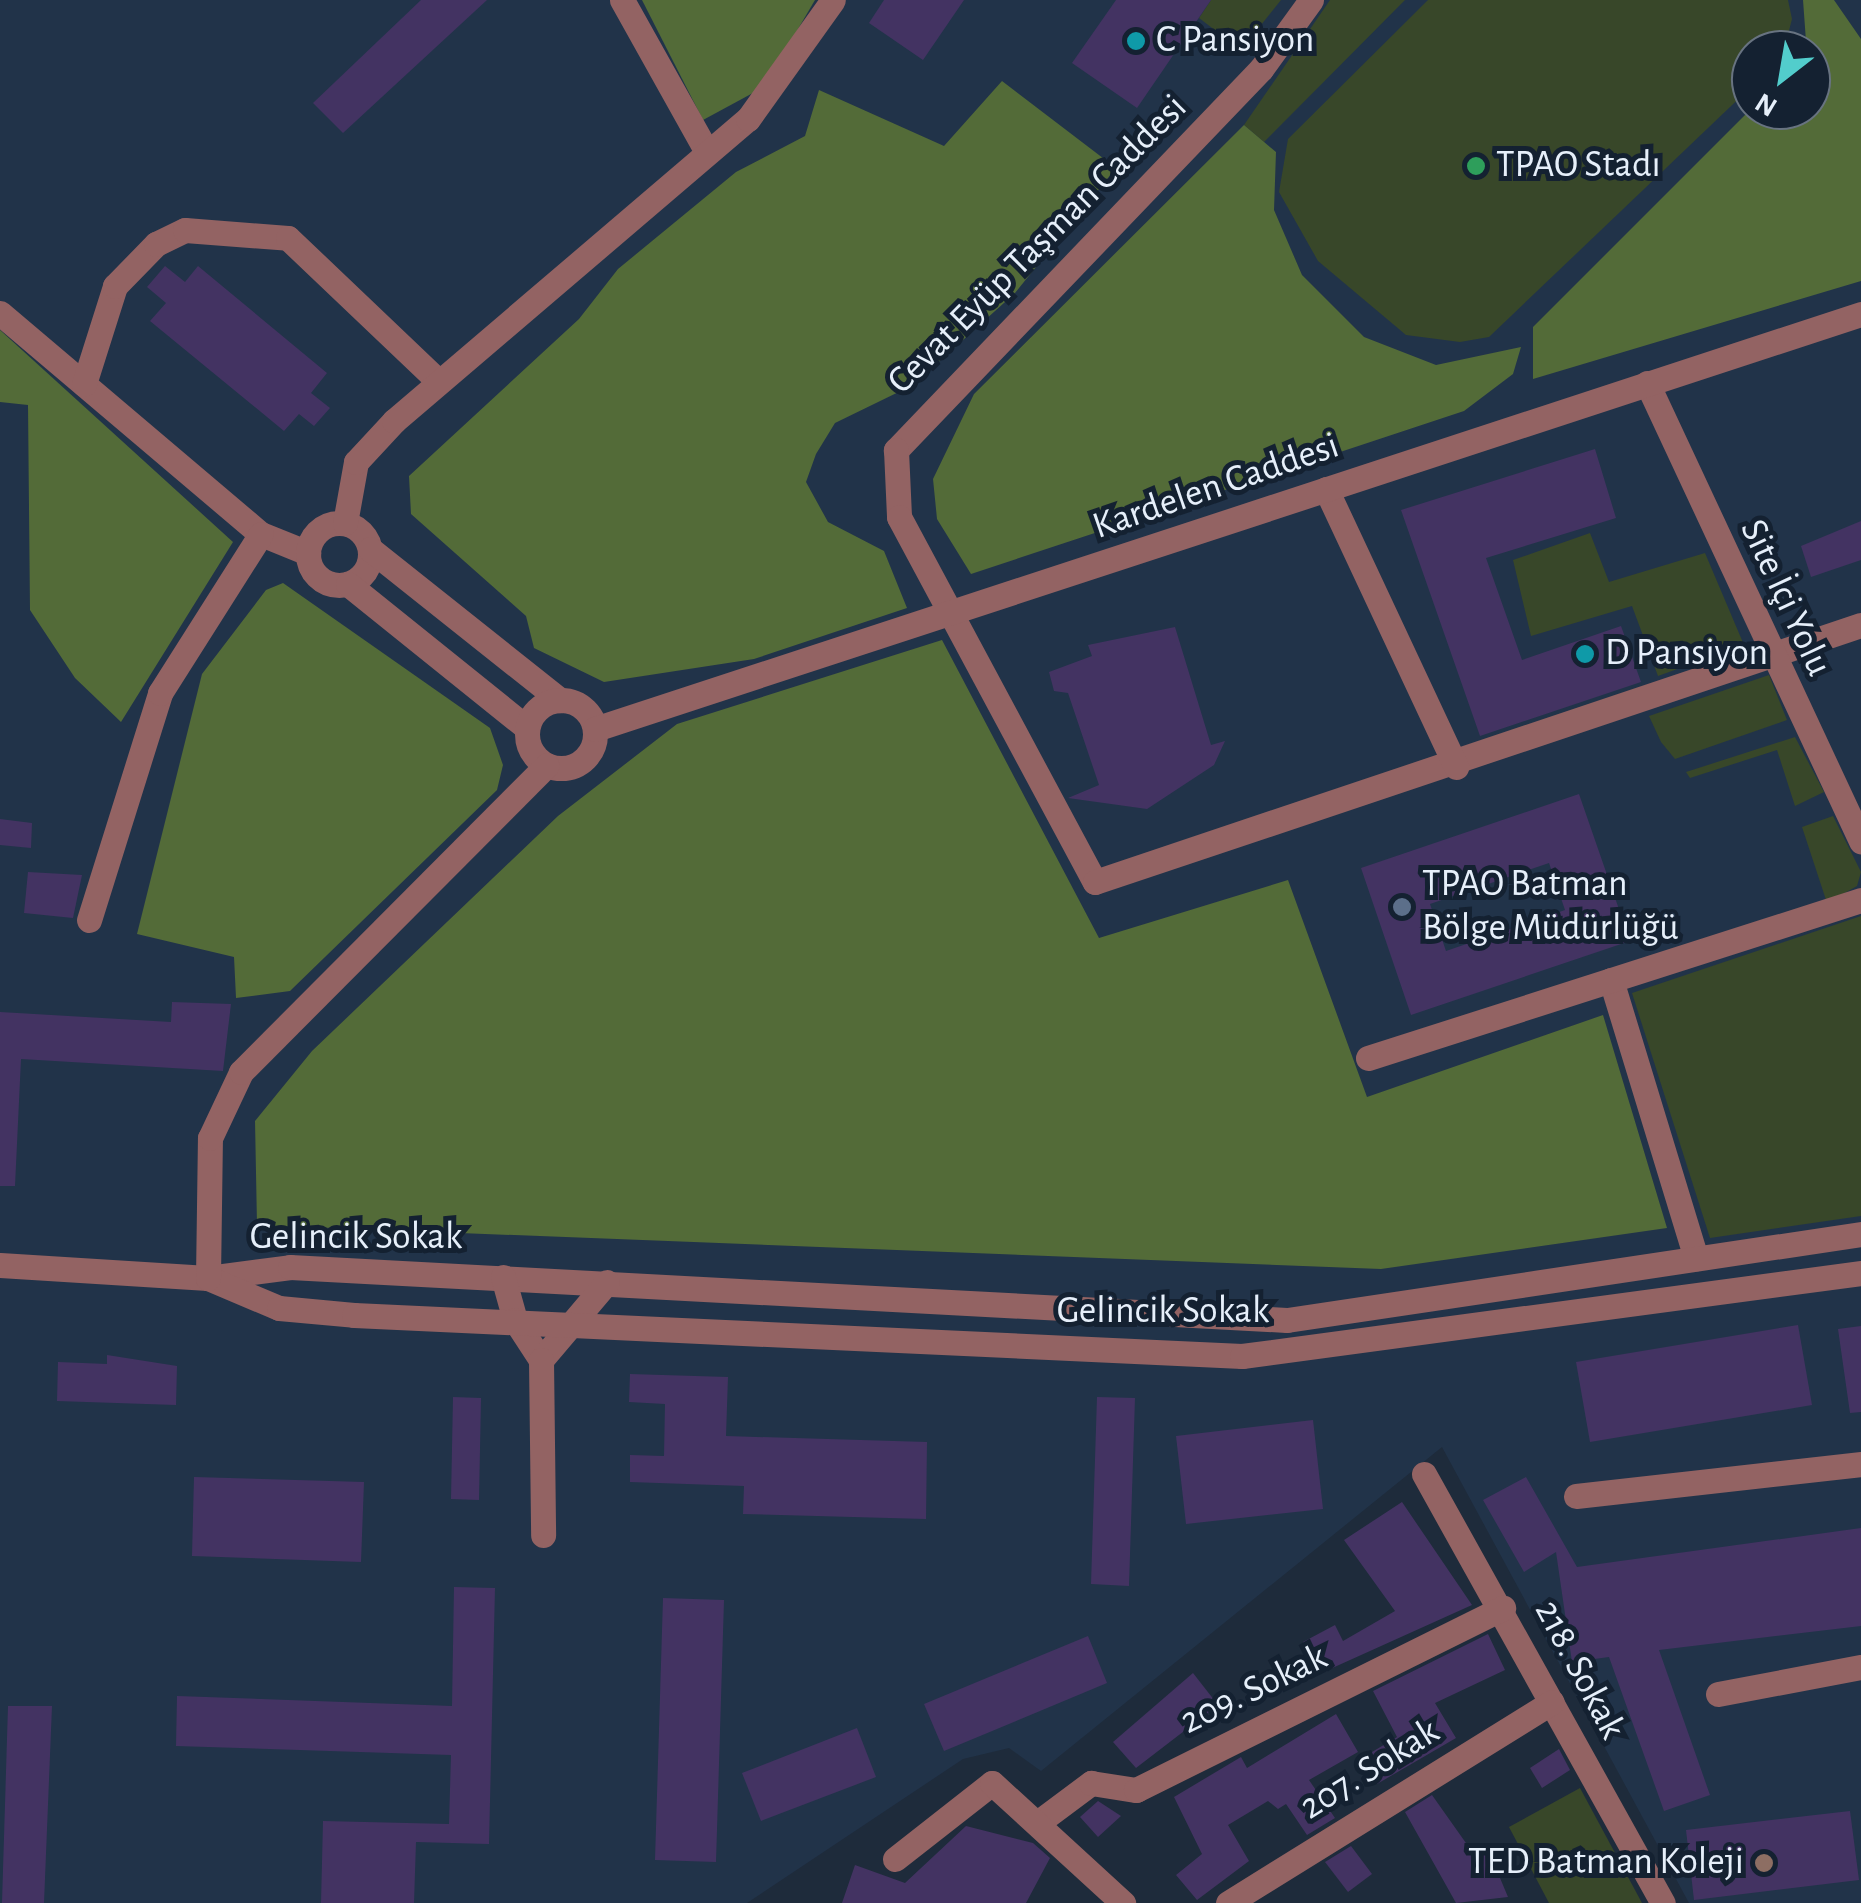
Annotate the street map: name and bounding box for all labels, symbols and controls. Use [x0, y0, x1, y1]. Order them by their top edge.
place label: C Pansiyon [1156, 18, 1314, 64]
marker: C Pansiyon [1125, 30, 1147, 52]
north arrow [1731, 30, 1831, 130]
street label: Cevat Eyüp Taşman Caddesi [879, 86, 1197, 404]
text: N [1751, 87, 1782, 121]
place label: TPAO Stadı [1496, 143, 1661, 189]
marker: TPAO Stadı [1465, 155, 1487, 177]
street label: Kardelen Caddesi [1087, 424, 1345, 550]
street label: Site İçi Yolu [1729, 513, 1841, 683]
place label: D Pansiyon [1605, 631, 1768, 677]
marker: D Pansiyon [1574, 643, 1596, 665]
place label: TPAO Batman Bölge Müdürlüğü [1422, 862, 1679, 952]
marker: TPAO Batman Bölge Müdürlüğü [1391, 896, 1413, 918]
street label: Gelincik Sokak [250, 1215, 462, 1261]
street label: Gelincik Sokak [1057, 1289, 1269, 1335]
street label: 218. Sokak [1524, 1593, 1634, 1747]
street label: 209. Sokak [1173, 1635, 1335, 1745]
street label: 207. Sokak [1292, 1709, 1448, 1831]
place label: TED Batman Koleji [1468, 1840, 1744, 1886]
marker: TED Batman Koleji [1753, 1852, 1775, 1874]

